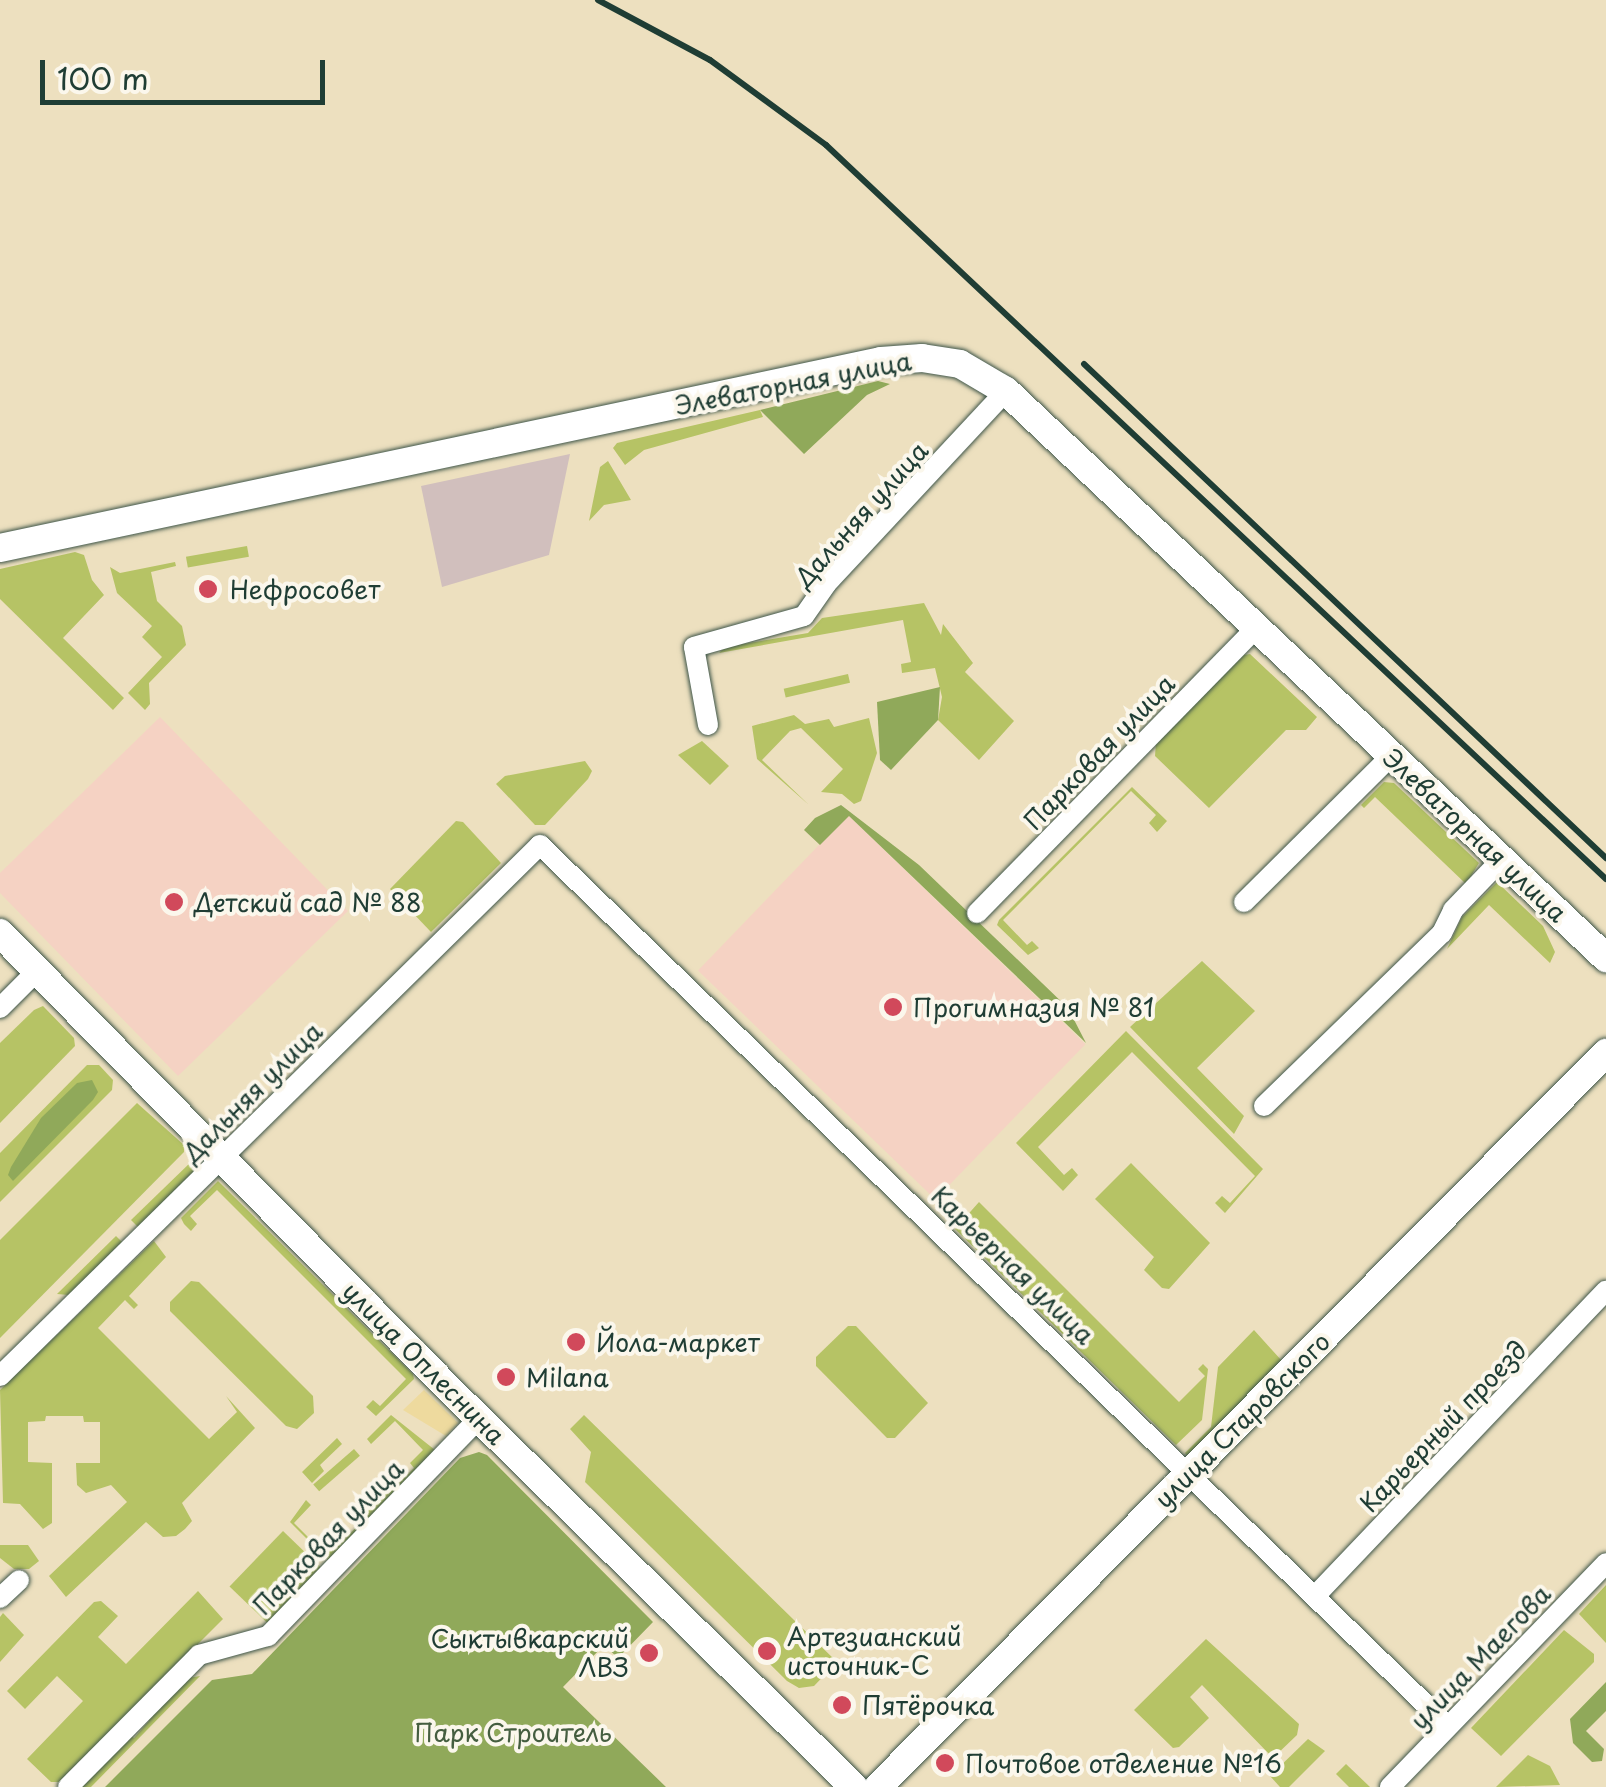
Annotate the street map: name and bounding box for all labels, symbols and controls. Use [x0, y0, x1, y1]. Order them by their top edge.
scale bar [45, 40, 330, 102]
text: 100 m [57, 55, 149, 100]
street label: Элеваторная улица [672, 345, 914, 421]
street label: Дальняя улица [788, 435, 934, 593]
place label: Нефросовет [230, 574, 380, 604]
marker: Нефросовет [195, 576, 221, 602]
street label: Парковая улица [1017, 668, 1181, 836]
street label: Элеваторная улица [1376, 742, 1574, 928]
place label: Детский сад № 88 [194, 887, 423, 917]
marker: Детский сад № 88 [163, 891, 185, 913]
place label: Прогимназия № 81 [913, 992, 1154, 1022]
marker: Прогимназия № 81 [882, 996, 904, 1018]
street label: Дальняя улица [176, 1016, 328, 1168]
street label: Карьерная улица [925, 1179, 1101, 1351]
street label: улица Оплеснина [336, 1275, 512, 1451]
street label: улица Старовского [1147, 1325, 1337, 1515]
place label: Йола-маркет [596, 1327, 760, 1357]
marker: Йола-маркет [565, 1331, 587, 1353]
street label: Карьерный проезд [1353, 1334, 1533, 1518]
place label: Milana [526, 1362, 609, 1392]
marker: Milana [495, 1366, 517, 1388]
street label: Парковая улица [246, 1453, 410, 1621]
street label: улица Маегова [1403, 1578, 1557, 1736]
place label: Артезианский источник-С [787, 1622, 962, 1681]
place label: Сыктывкарский ЛВЗ [430, 1624, 629, 1683]
marker: Артезианский источник-С [756, 1640, 778, 1662]
marker: Сыктывкарский ЛВЗ [638, 1642, 660, 1664]
place label: Пятёрочка [862, 1690, 994, 1720]
marker: Пятёрочка [831, 1694, 853, 1716]
park label: Парк Строитель [414, 1717, 612, 1747]
place label: Почтовое отделение №16 [965, 1748, 1282, 1778]
marker: Почтовое отделение №16 [934, 1752, 956, 1774]

